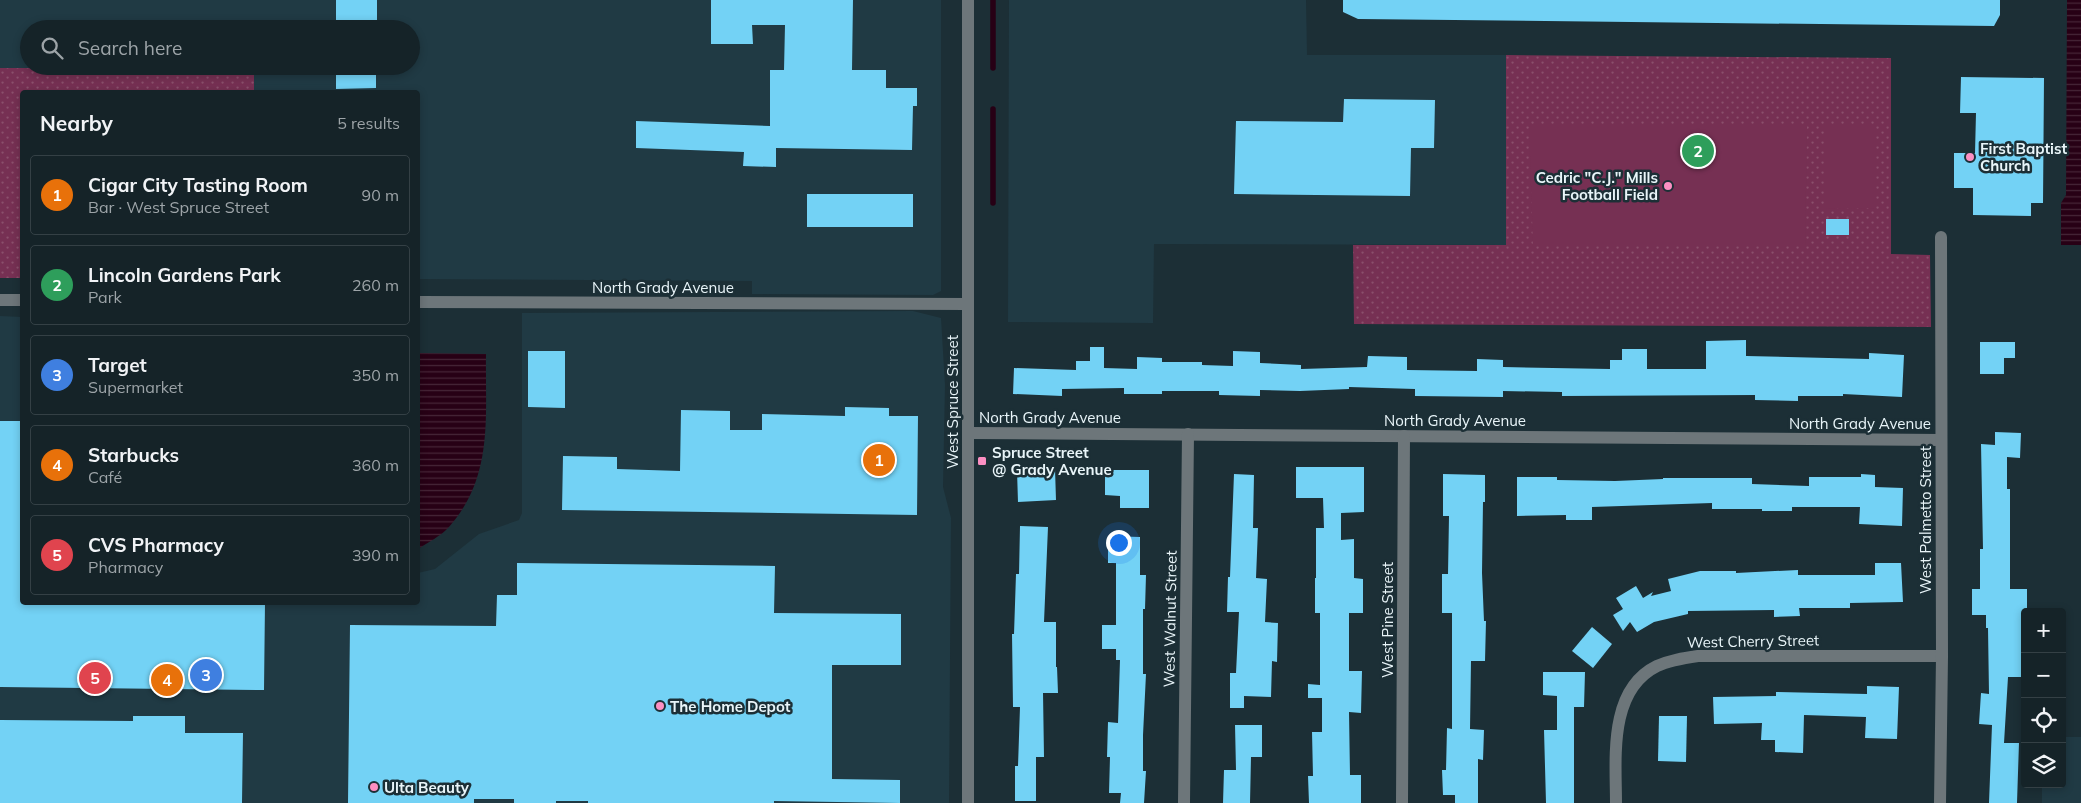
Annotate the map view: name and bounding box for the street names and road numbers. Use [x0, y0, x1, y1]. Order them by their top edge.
street label: North Grady Avenue [592, 278, 734, 297]
street label: West Spruce Street [943, 335, 962, 469]
street label: North Grady Avenue [979, 408, 1121, 427]
street label: North Grady Avenue [1384, 411, 1526, 430]
street label: North Grady Avenue [1789, 414, 1931, 433]
street label: West Palmetto Street [1916, 446, 1935, 594]
street label: West Walnut Street [1159, 550, 1181, 688]
street label: West Pine Street [1378, 562, 1397, 678]
street label: West Cherry Street [1687, 630, 1819, 652]

